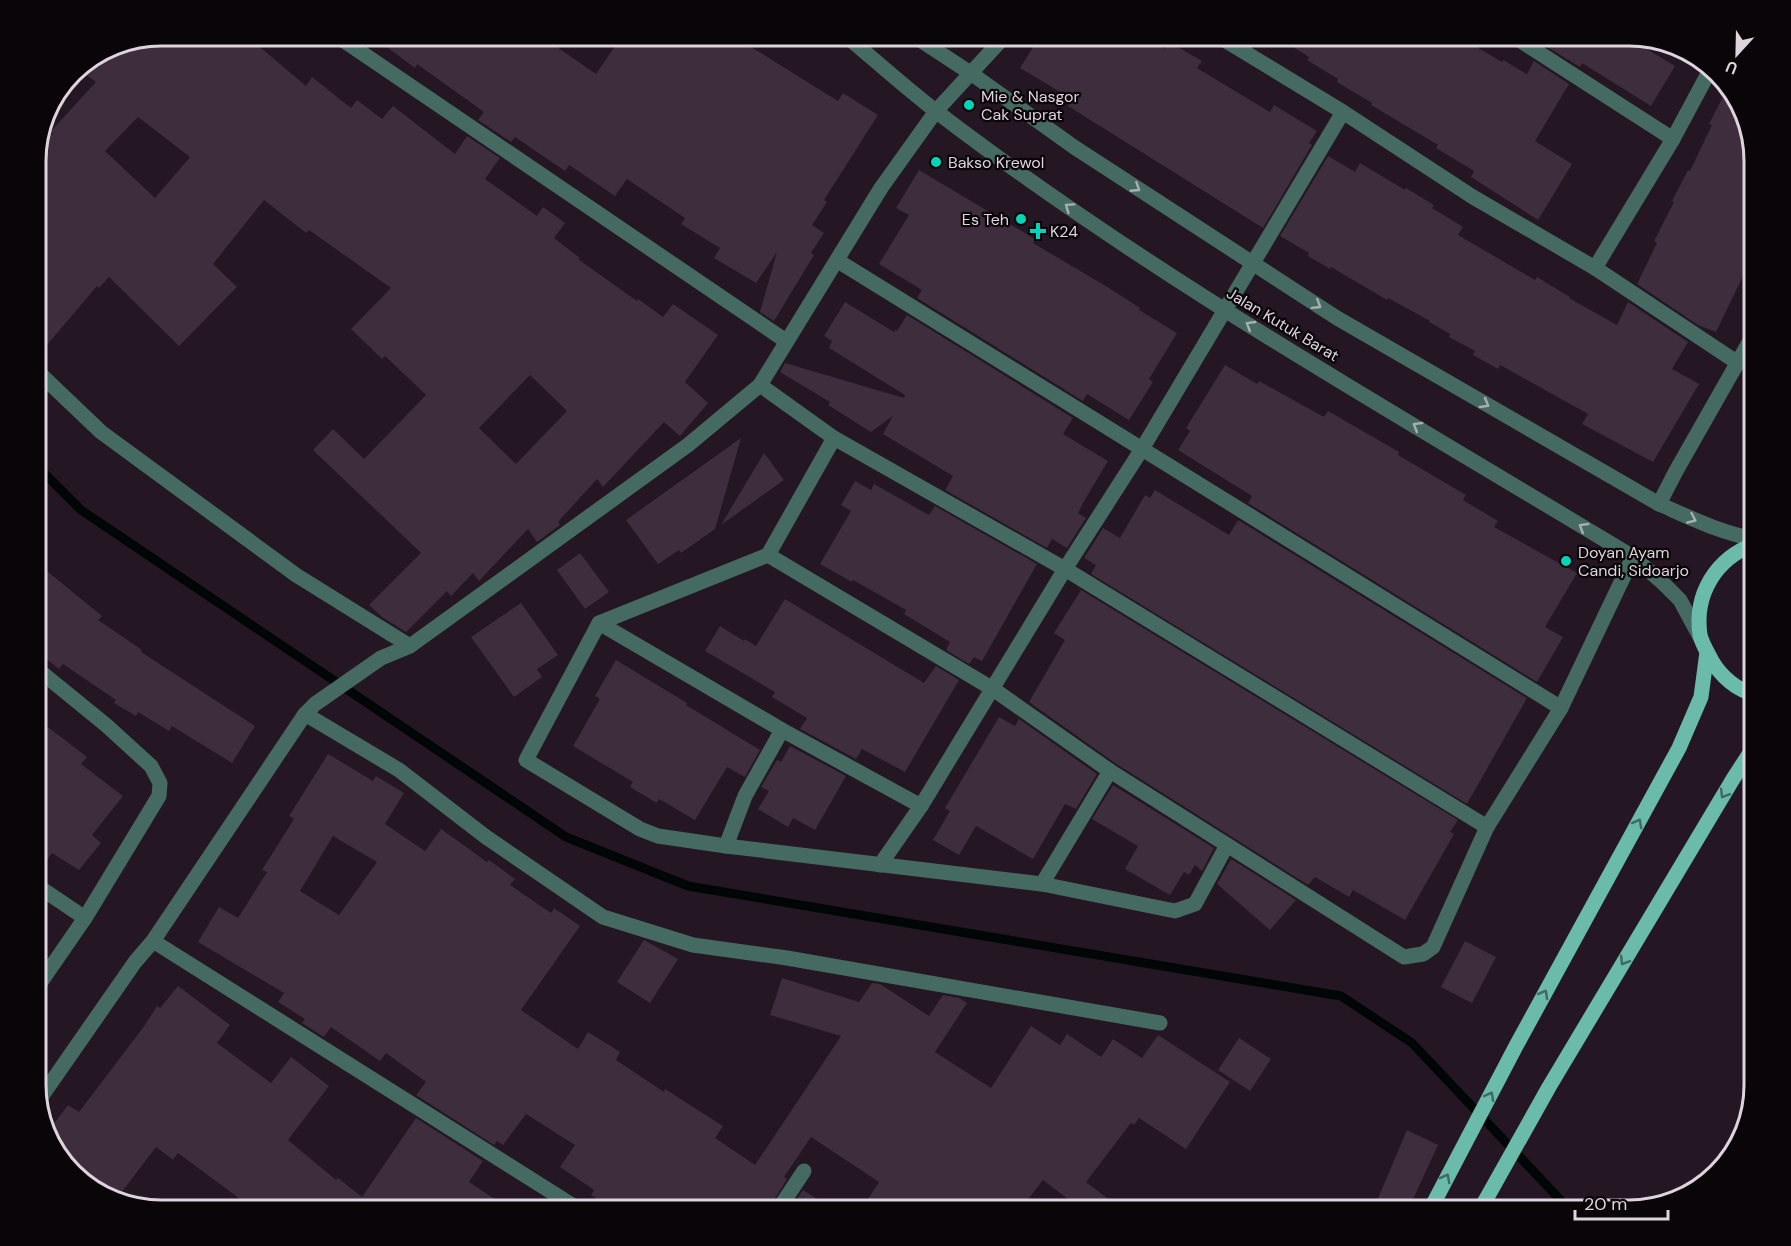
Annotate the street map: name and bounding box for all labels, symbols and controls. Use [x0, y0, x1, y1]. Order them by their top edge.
north arrow [1707, 24, 1767, 84]
text: U [1723, 56, 1741, 79]
place label: Mie & Nasgor Cak Suprat [981, 86, 1080, 125]
marker: Mie & Nasgor Cak Suprat [962, 98, 976, 112]
place label: Bakso Krewol [948, 152, 1044, 173]
marker: Bakso Krewol [929, 155, 943, 169]
one-way arrow [1130, 180, 1140, 192]
one-way arrow [1065, 203, 1076, 214]
place label: Es Teh [962, 209, 1009, 230]
marker: Es Teh [1014, 212, 1028, 226]
place label: K24 [1050, 221, 1078, 242]
marker: K24 [1031, 224, 1045, 238]
street label: Jalan Kutuk Barat [1223, 283, 1343, 366]
one-way arrow [1311, 298, 1321, 310]
one-way arrow [1246, 320, 1256, 332]
one-way arrow [1479, 396, 1490, 408]
one-way arrow [1413, 422, 1423, 434]
one-way arrow [1686, 512, 1697, 524]
one-way arrow [1579, 524, 1590, 535]
place label: Doyan Ayam Candi, Sidoarjo [1578, 542, 1689, 581]
marker: Doyan Ayam Candi, Sidoarjo [1559, 554, 1573, 568]
one-way arrow [1719, 788, 1731, 798]
one-way arrow [1631, 819, 1642, 829]
one-way arrow [1619, 955, 1631, 965]
one-way arrow [1537, 990, 1549, 1001]
one-way arrow [1483, 1092, 1494, 1103]
one-way arrow [1439, 1174, 1450, 1185]
scale bar [1575, 1183, 1668, 1221]
text: 20 m [1584, 1192, 1627, 1216]

